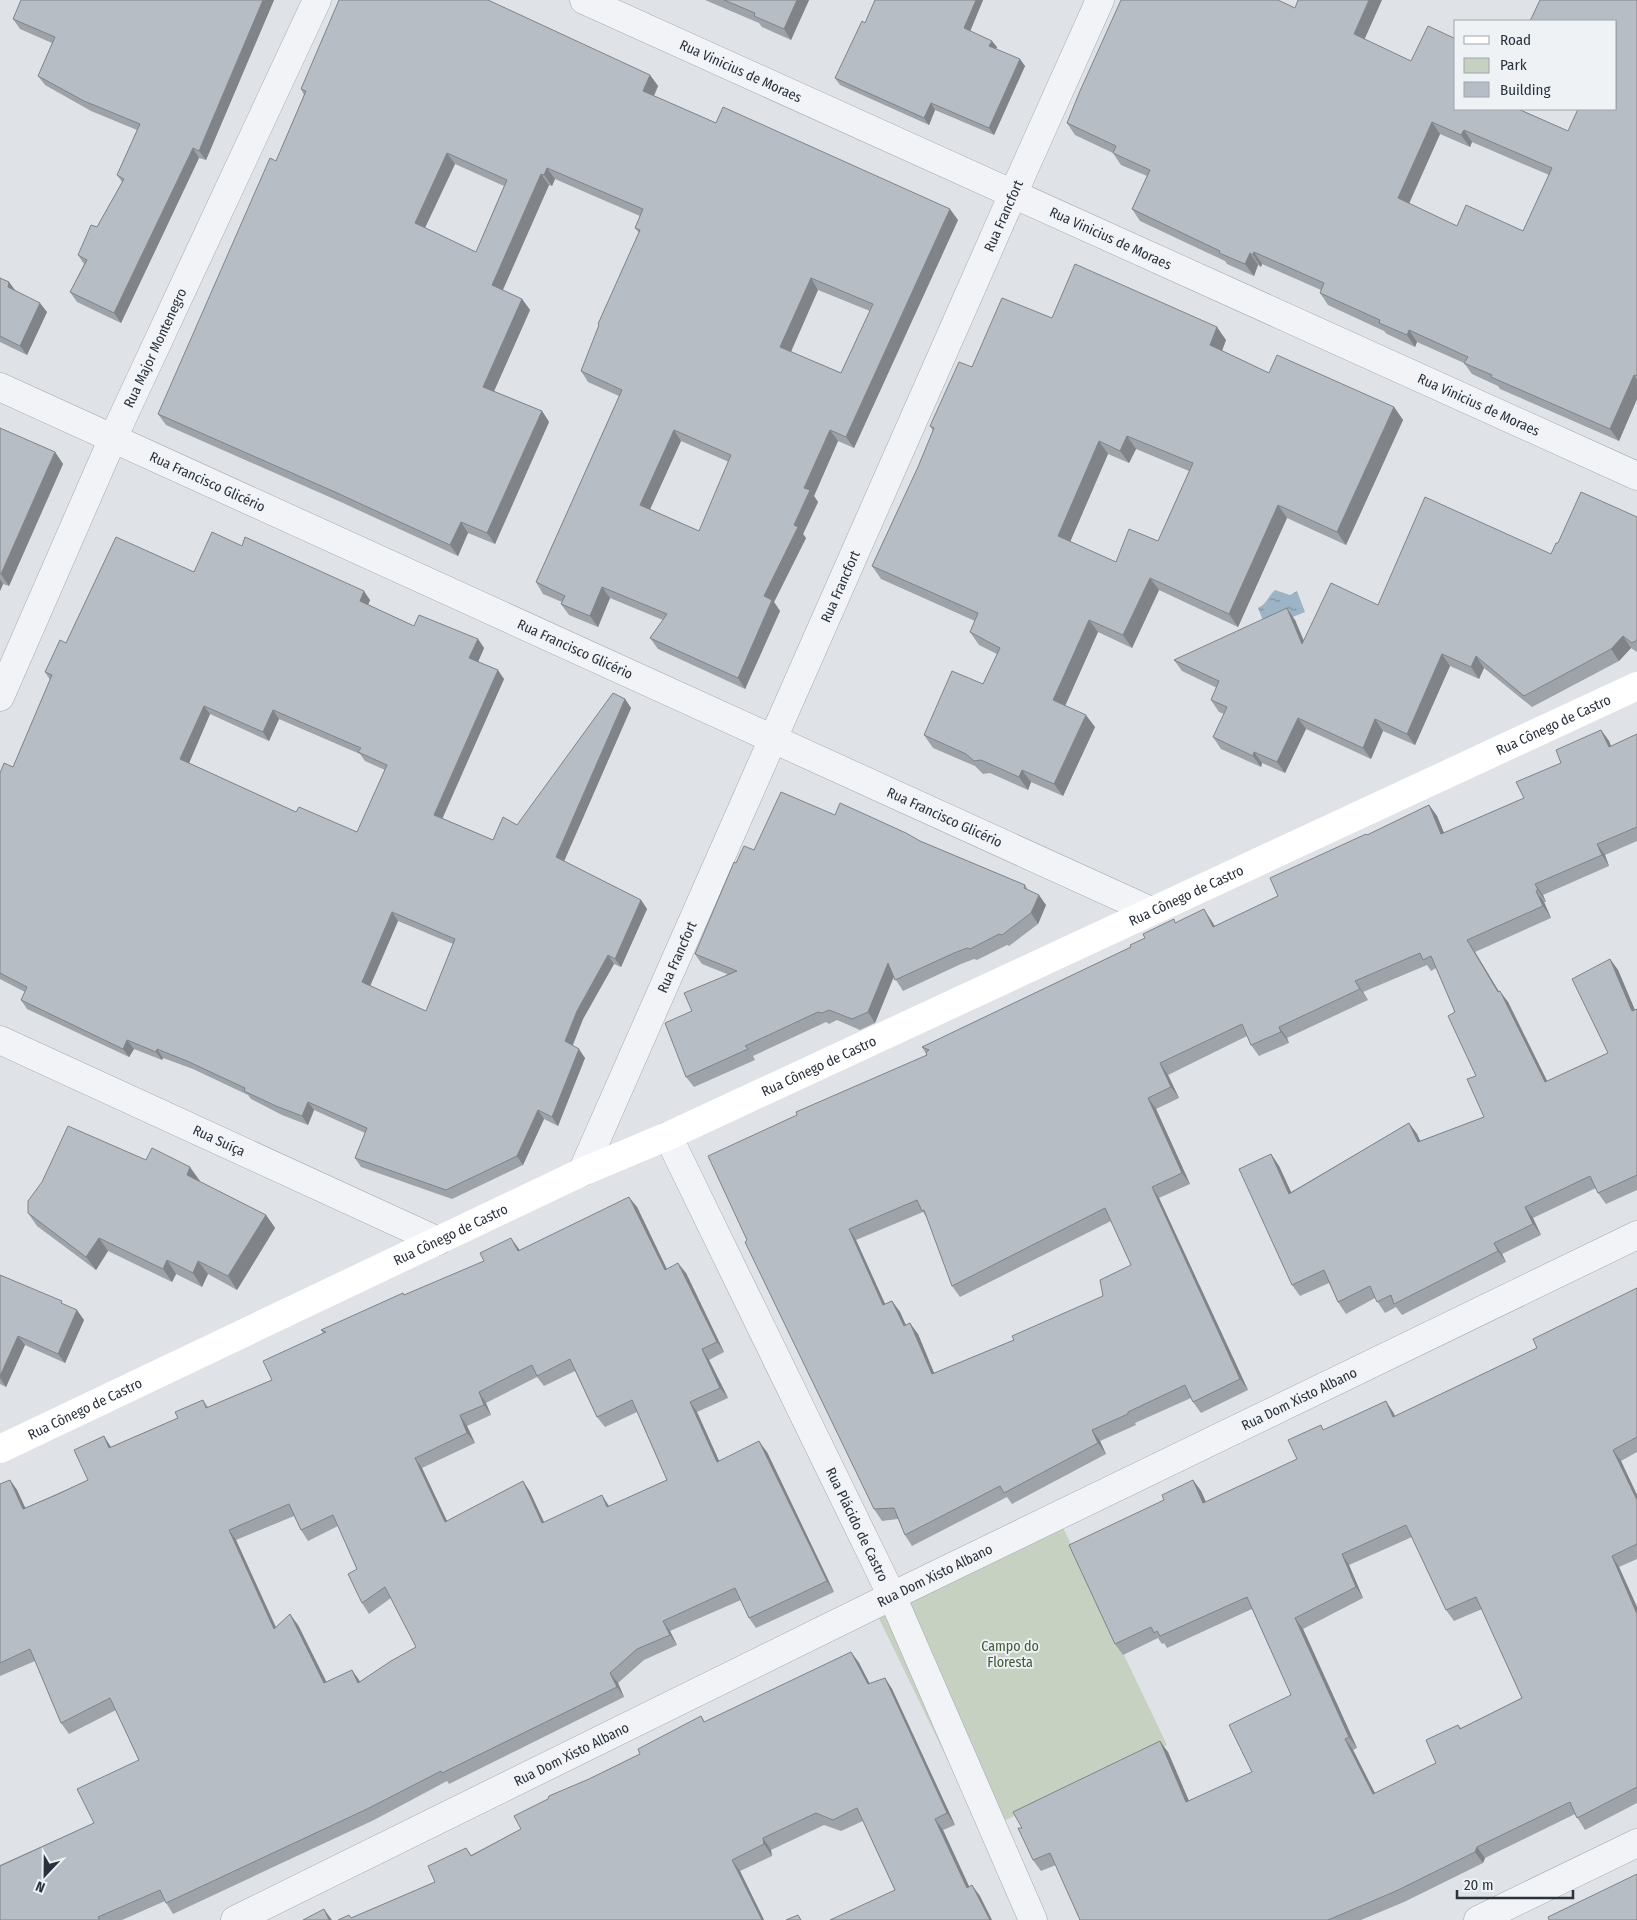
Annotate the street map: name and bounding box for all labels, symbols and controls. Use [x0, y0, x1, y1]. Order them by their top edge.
legend [1454, 20, 1617, 110]
text: Road [1500, 31, 1531, 49]
street label: Rua Vinicius de Moraes [677, 36, 804, 106]
text: Park [1500, 56, 1527, 74]
text: Building [1500, 81, 1551, 99]
street label: Rua Francfort [980, 177, 1027, 254]
street label: Rua Vinicius de Moraes [1047, 203, 1174, 273]
street label: Rua Major Montenegro [120, 285, 190, 410]
street label: Rua Vinicius de Moraes [1415, 370, 1543, 439]
street label: Rua Francisco Glicério [147, 448, 268, 515]
street label: Rua Francfort [817, 548, 863, 625]
street label: Rua Francisco Glicério [515, 615, 636, 683]
street label: Rua Cônego de Castro [1493, 691, 1613, 759]
street label: Rua Francisco Glicério [884, 783, 1005, 851]
street label: Rua Cônego de Castro [1126, 861, 1246, 929]
street label: Rua Francfort [654, 918, 700, 995]
street label: Rua Cônego de Castro [759, 1032, 879, 1100]
street label: Rua Suíça [190, 1121, 248, 1160]
street label: Rua Cônego de Castro [391, 1200, 510, 1269]
street label: Rua Dom Xisto Albano [1239, 1364, 1360, 1434]
street label: Rua Cônego de Castro [25, 1374, 145, 1443]
street label: Rua Plácido de Castro [822, 1465, 892, 1584]
street label: Rua Dom Xisto Albano [874, 1540, 995, 1611]
park label: Campo do Floresta [981, 1638, 1039, 1671]
street label: Rua Dom Xisto Albano [511, 1719, 632, 1790]
north arrow [20, 1850, 70, 1900]
scale bar [1457, 1868, 1573, 1900]
text: 20 m [1464, 1876, 1494, 1894]
text: N [33, 1877, 47, 1896]

